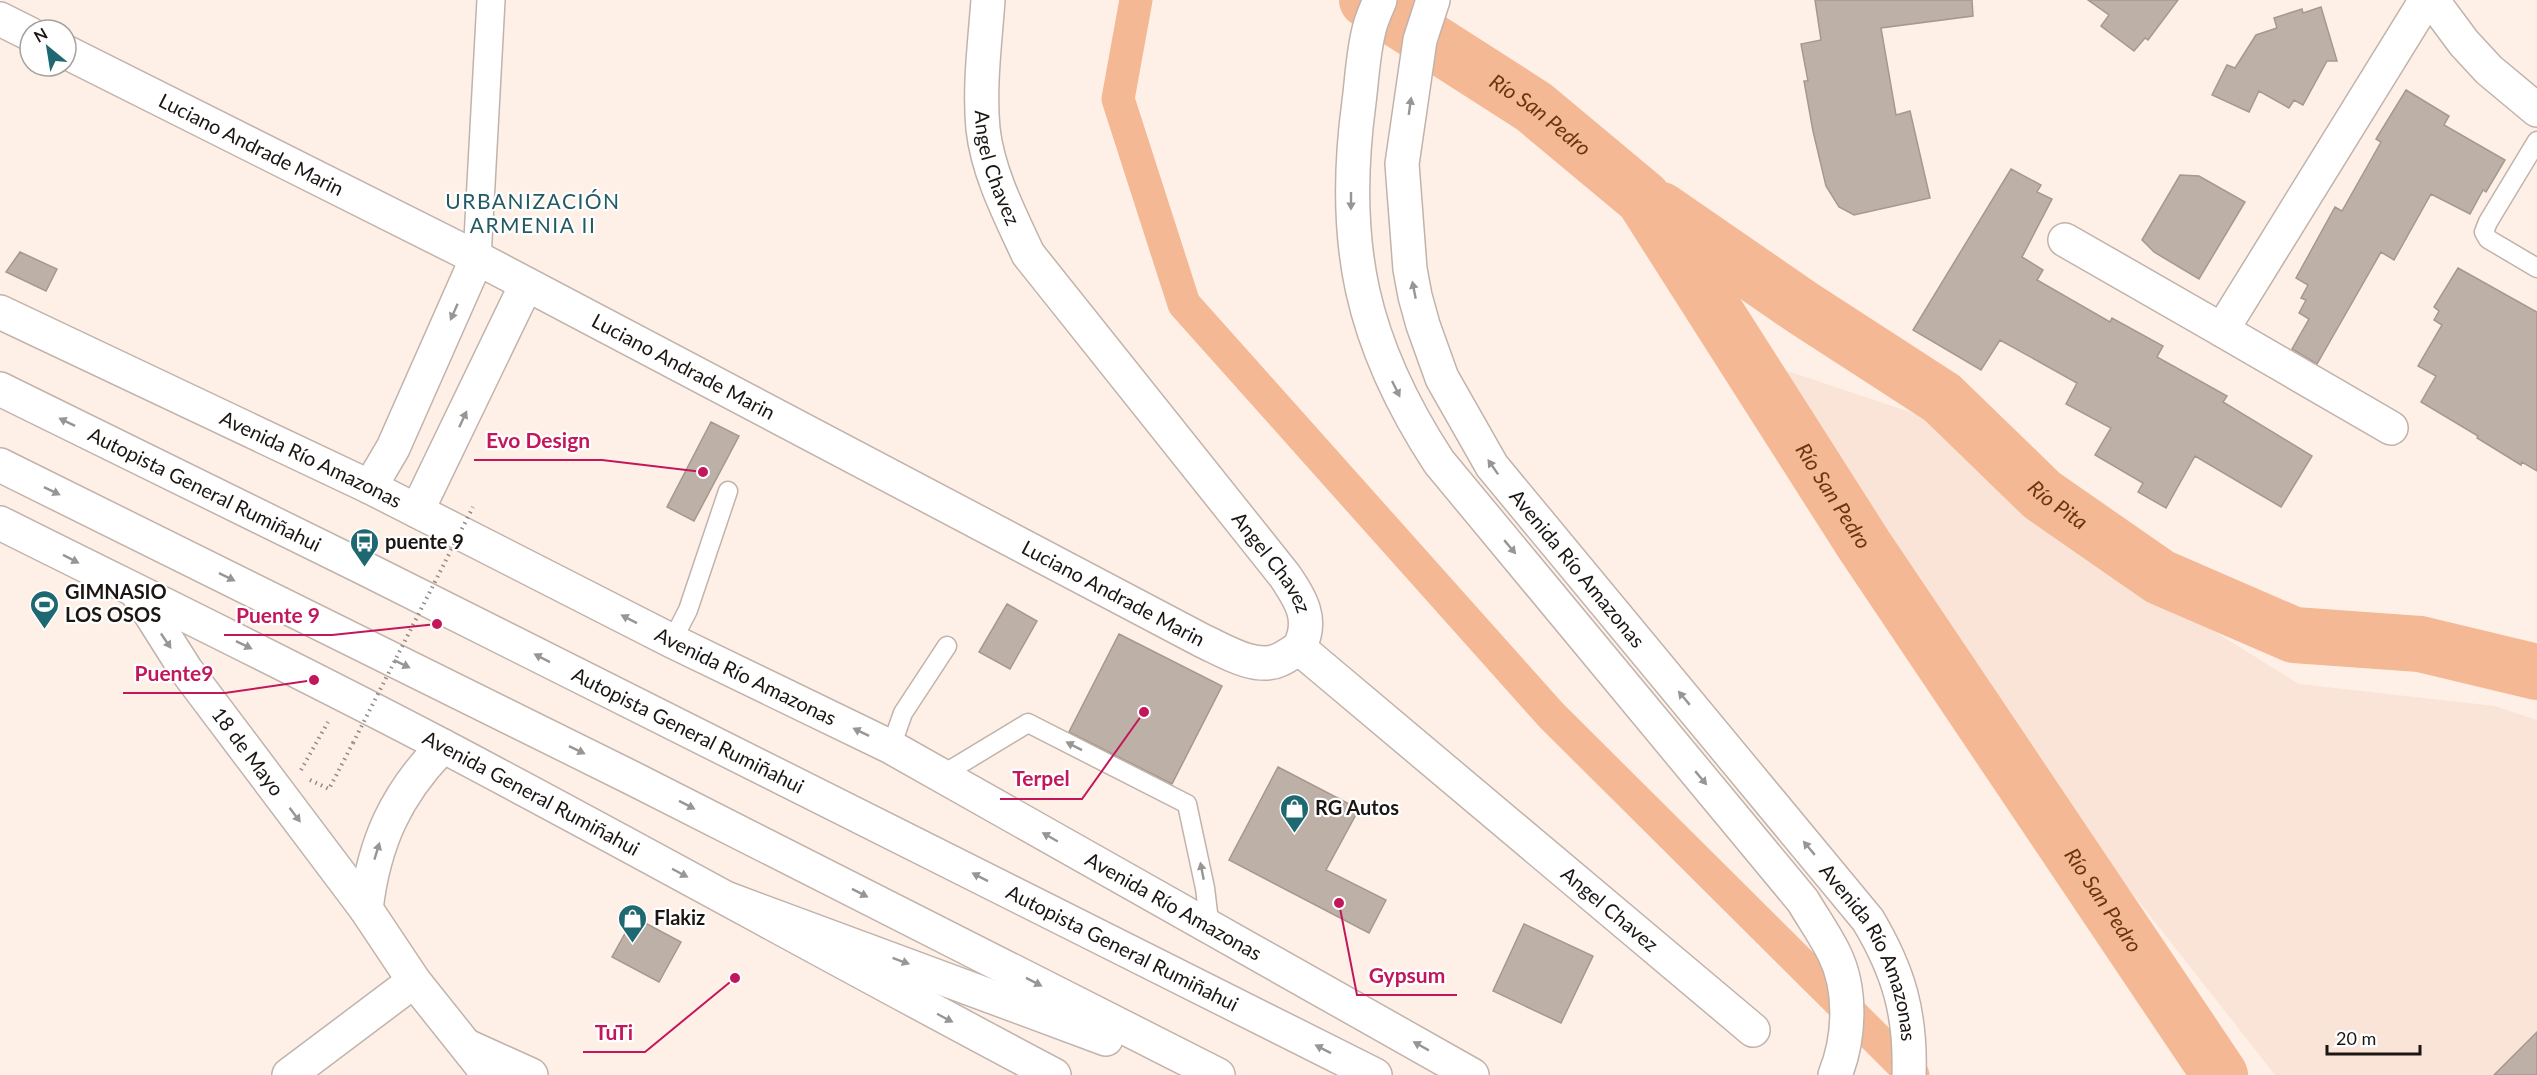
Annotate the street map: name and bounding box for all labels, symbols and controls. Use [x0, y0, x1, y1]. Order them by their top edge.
north arrow [18, 18, 78, 78]
text: N [30, 23, 50, 46]
water label: Río San Pedro [1486, 68, 1597, 160]
street label: Luciano Andrade Marin [155, 88, 348, 200]
one-way arrow [1406, 96, 1415, 115]
street label: Angel Chavez [971, 109, 1026, 229]
district label: URBANIZACIÓN ARMENIA II [445, 188, 621, 237]
one-way arrow [1346, 192, 1356, 211]
one-way arrow [1409, 281, 1418, 300]
one-way arrow [449, 303, 458, 320]
street label: Luciano Andrade Marin [588, 308, 779, 424]
one-way arrow [1392, 381, 1401, 398]
street label: Avenida Río Amazonas [217, 405, 406, 512]
one-way arrow [458, 411, 467, 428]
one-way arrow [58, 417, 75, 427]
street label: Autopista General Rumiñahui [85, 421, 325, 556]
callout: Evo Design [474, 421, 602, 460]
text: Evo Design [486, 427, 590, 452]
water label: Río San Pedro [1791, 438, 1877, 553]
one-way arrow [1487, 459, 1499, 475]
water label: Río Pita [2023, 474, 2093, 534]
street label: Avenida Río Amazonas [1505, 484, 1650, 652]
one-way arrow [44, 486, 61, 495]
street label: Angel Chavez [1228, 507, 1317, 616]
bus stop icon: puente 9 [348, 526, 380, 568]
place label: puente 9 [385, 529, 464, 553]
street label: Luciano Andrade Marin [1018, 535, 1209, 651]
one-way arrow [1503, 539, 1516, 554]
one-way arrow [62, 553, 80, 563]
one-way arrow [219, 572, 236, 582]
place label: GIMNASIO LOS OSOS [65, 579, 167, 626]
sports icon: GIMNASIO LOS OSOS [28, 588, 60, 630]
callout: Puente 9 [224, 596, 332, 635]
text: Puente 9 [236, 602, 320, 627]
one-way arrow [621, 614, 638, 624]
street label: Avenida Río Amazonas [651, 621, 841, 730]
one-way arrow [160, 633, 171, 649]
one-way arrow [236, 641, 253, 650]
one-way arrow [534, 653, 551, 663]
callout: Puente9 [123, 654, 225, 693]
one-way arrow [393, 658, 411, 668]
text: Puente9 [135, 660, 213, 685]
street label: Autopista General Rumiñahui [568, 661, 808, 798]
one-way arrow [1678, 690, 1691, 706]
street label: 18 de Mayo [207, 702, 290, 800]
street label: Avenida General Rumiñahui [419, 725, 644, 860]
one-way arrow [853, 728, 870, 737]
one-way arrow [1066, 742, 1083, 751]
one-way arrow [568, 745, 585, 755]
callout: Terpel [1000, 760, 1082, 799]
text: Terpel [1012, 765, 1070, 790]
one-way arrow [1695, 770, 1708, 786]
shop icon: RG Autos [1278, 792, 1310, 834]
place label: RG Autos [1315, 795, 1399, 819]
one-way arrow [678, 800, 695, 810]
one-way arrow [288, 807, 300, 822]
one-way arrow [1041, 832, 1058, 842]
one-way arrow [1802, 840, 1815, 856]
one-way arrow [373, 842, 382, 860]
water label: Río San Pedro [2060, 843, 2148, 957]
street label: Avenida Río Amazonas [1082, 846, 1266, 965]
street label: Avenida Río Amazonas [1815, 858, 1922, 1042]
one-way arrow [1197, 861, 1206, 880]
street label: Angel Chavez [1557, 861, 1664, 956]
one-way arrow [671, 868, 688, 878]
one-way arrow [971, 872, 988, 882]
street label: Autopista General Rumiñahui [1003, 879, 1243, 1016]
one-way arrow [852, 889, 869, 898]
shop icon: Flakiz [617, 902, 649, 944]
place label: Flakiz [654, 905, 705, 929]
callout: Gypsum [1357, 956, 1457, 995]
one-way arrow [892, 957, 910, 967]
text: Gypsum [1369, 962, 1445, 987]
one-way arrow [1026, 977, 1043, 986]
one-way arrow [936, 1012, 954, 1022]
callout: TuTi [583, 1013, 645, 1052]
scale bar [2327, 1018, 2420, 1056]
text: TuTi [595, 1019, 633, 1044]
text: 20 m [2336, 1027, 2376, 1049]
one-way arrow [1413, 1041, 1429, 1052]
one-way arrow [1314, 1044, 1331, 1054]

